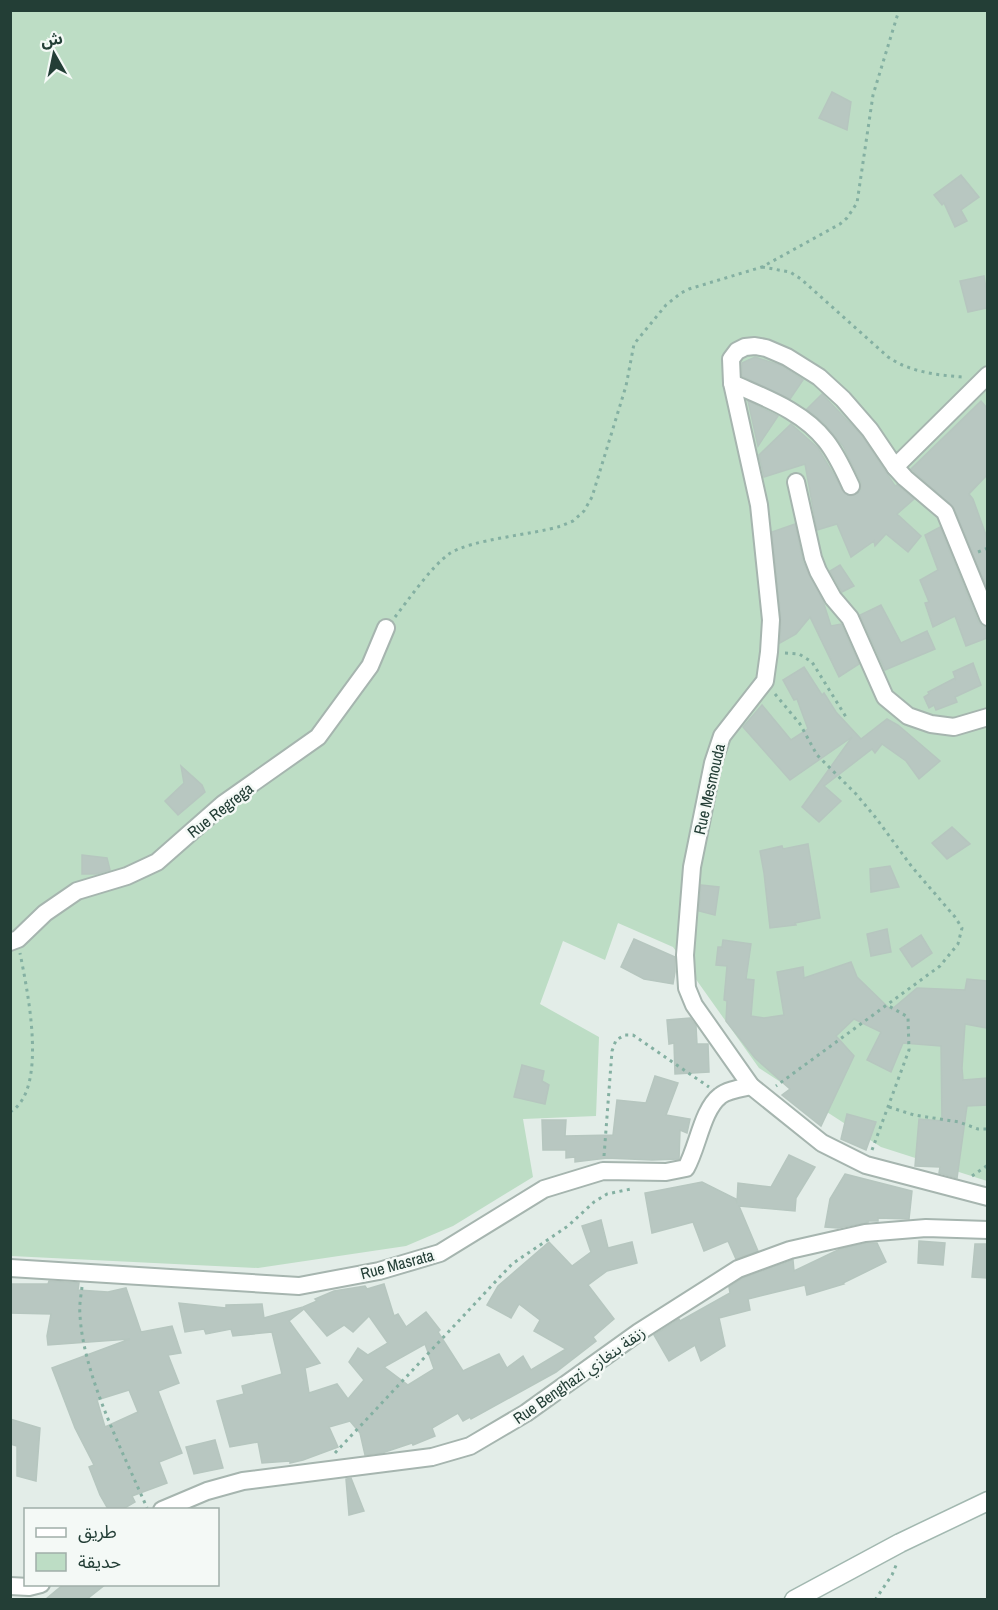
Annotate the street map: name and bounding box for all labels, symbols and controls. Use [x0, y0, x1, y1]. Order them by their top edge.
north arrow [24, 24, 84, 84]
text: ش [39, 27, 64, 52]
street label: Rue Mesmouda [688, 741, 730, 837]
street label: Rue Regrega [182, 777, 258, 843]
street label: Rue Masrata [358, 1243, 437, 1284]
street label: Rue Benghazi زنقة بنغازي [509, 1321, 650, 1430]
legend [24, 1508, 219, 1586]
text: طريق [78, 1519, 117, 1544]
text: حديقة [78, 1549, 121, 1574]

